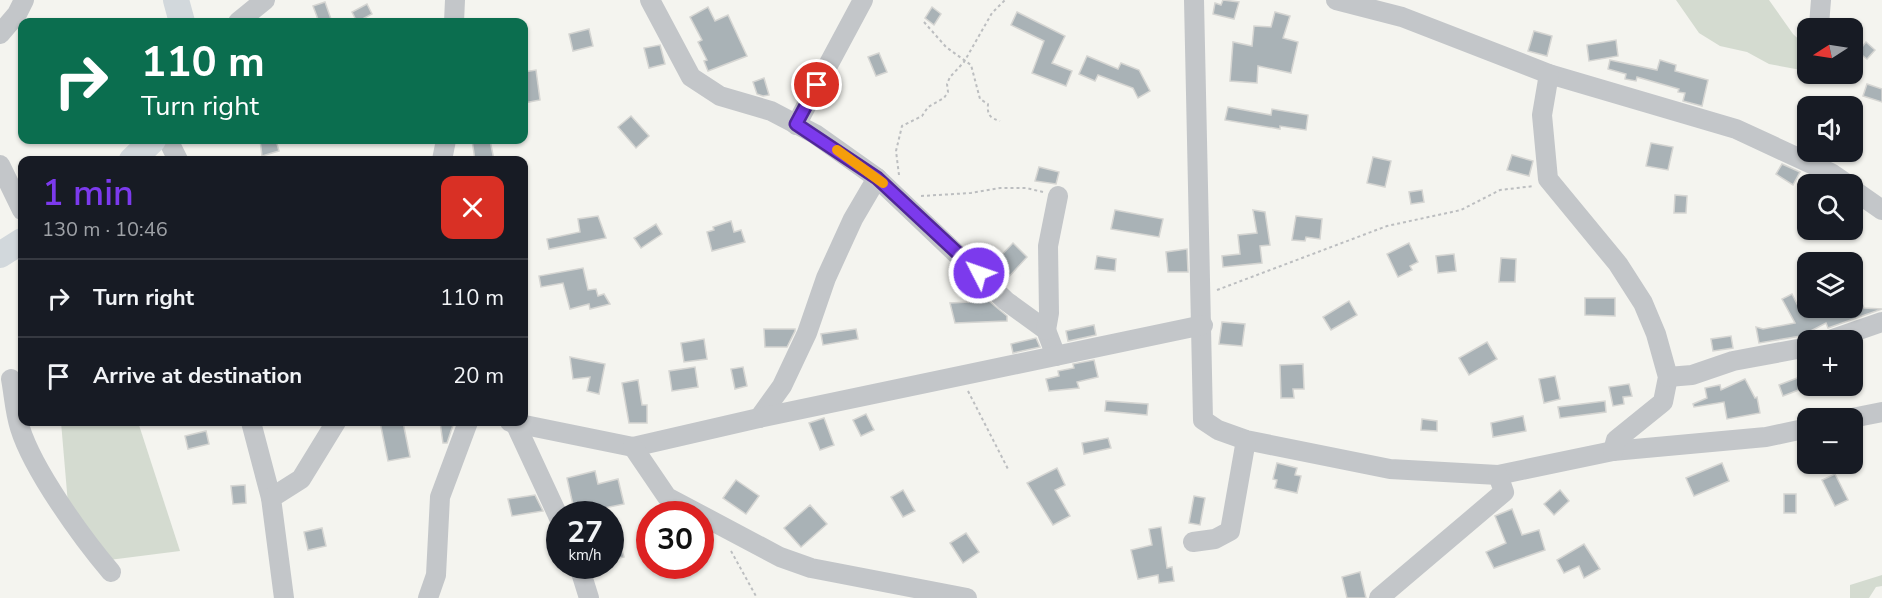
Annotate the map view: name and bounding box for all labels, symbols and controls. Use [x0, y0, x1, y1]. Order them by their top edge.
north arrow [1797, 18, 1863, 84]
map controls [1797, 18, 1863, 474]
text: 110 m [141, 34, 265, 91]
icon: right [42, 42, 120, 120]
pin [791, 59, 842, 110]
icon: arrive [800, 68, 833, 101]
text: Turn right [141, 88, 259, 125]
button: sound [1797, 96, 1863, 162]
text: 1 min [42, 169, 134, 218]
button: search [1797, 174, 1863, 240]
button: close [441, 176, 504, 239]
text: 130 m · 10:46 [42, 216, 168, 243]
position arrow [947, 241, 1011, 305]
button: layers [1797, 252, 1863, 318]
icon: right [42, 282, 75, 315]
text: Turn right [93, 283, 194, 313]
text: 110 m [440, 283, 504, 313]
button: + [1797, 330, 1863, 396]
icon: arrive [42, 360, 75, 393]
text: Arrive at destination [93, 361, 302, 391]
text: 20 m [453, 361, 504, 391]
button: − [1797, 408, 1863, 474]
speed limit sign: 30 [636, 501, 714, 579]
text: 27 [567, 512, 603, 553]
text: km/h [568, 545, 602, 565]

